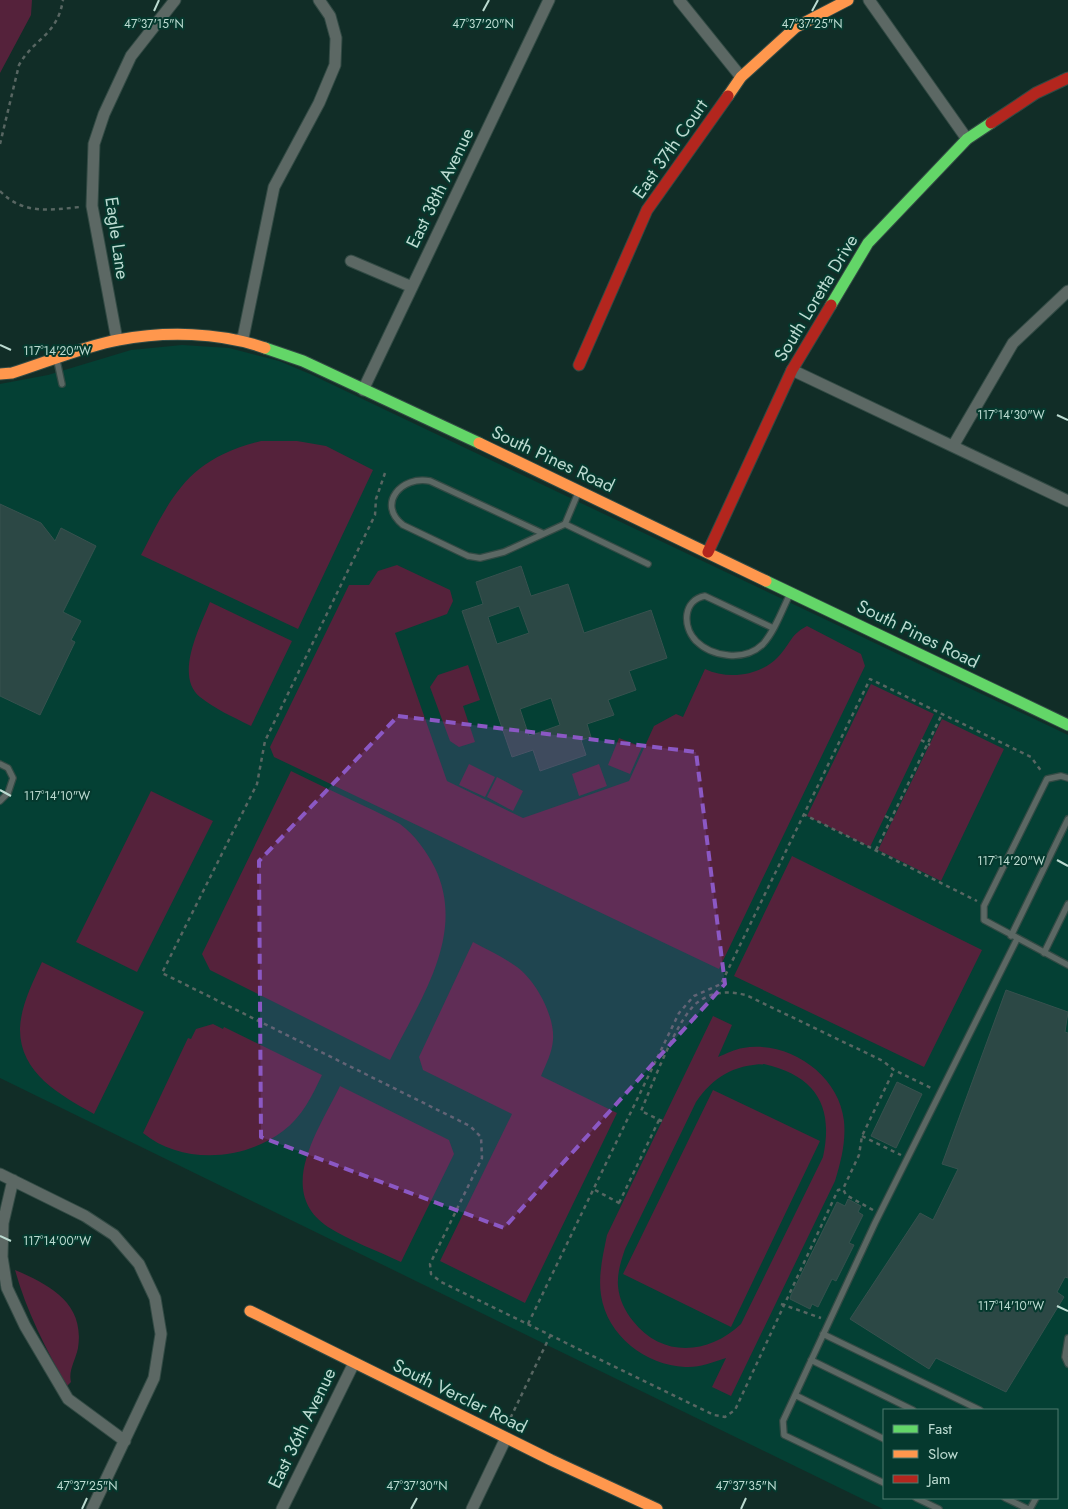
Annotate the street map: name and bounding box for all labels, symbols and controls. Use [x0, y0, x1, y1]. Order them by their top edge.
text: 47°37'15"N [124, 15, 184, 33]
text: 47°37'20"N [452, 15, 514, 33]
text: 47°37'25"N [781, 15, 843, 33]
street label: East 37th Court [626, 94, 714, 204]
street label: East 38th Avenue [400, 124, 480, 252]
street label: Eagle Lane [98, 195, 136, 281]
street label: South Loretta Drive [768, 230, 864, 366]
text: 117°14'20"W [23, 342, 91, 360]
text: 117°14'30"W [977, 406, 1045, 424]
street label: South Pines Road [487, 419, 619, 499]
street label: South Pines Road [853, 593, 983, 675]
text: 117°14'10"W [24, 787, 90, 805]
text: 117°14'20"W [977, 852, 1045, 870]
text: 117°14'00"W [23, 1232, 91, 1250]
text: 117°14'10"W [978, 1297, 1044, 1315]
street label: South Vercler Road [389, 1352, 531, 1440]
street label: East 36th Avenue [262, 1363, 342, 1493]
legend [883, 1409, 1058, 1499]
text: Fast [928, 1418, 952, 1440]
text: Slow [928, 1443, 959, 1465]
text: Jam [926, 1468, 951, 1490]
text: 47°37'25"N [56, 1477, 118, 1495]
text: 47°37'30"N [386, 1477, 448, 1495]
text: 47°37'35"N [716, 1477, 776, 1495]

